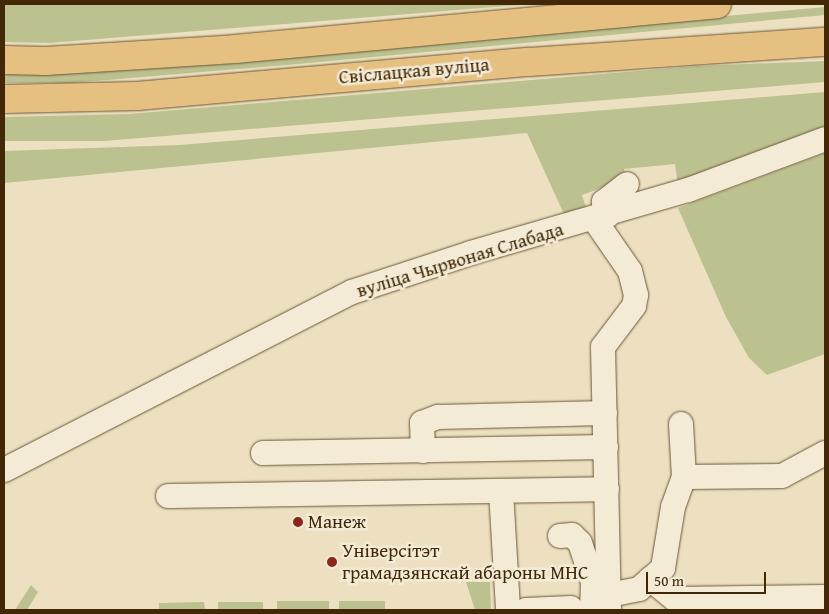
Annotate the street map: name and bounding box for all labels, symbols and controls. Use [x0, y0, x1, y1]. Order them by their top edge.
street label: Свіслацкая вуліца [338, 53, 490, 89]
street label: вуліца Чырвоная Слабада [354, 218, 566, 302]
place label: Манеж [308, 511, 366, 533]
marker: Манеж [292, 516, 304, 528]
place label: Універсітэт грамадзянскай абароны МНС [342, 540, 588, 584]
marker: Універсітэт грамадзянскай абароны МНС [326, 556, 338, 568]
scale bar [649, 562, 769, 594]
text: 50 m [654, 570, 684, 591]

